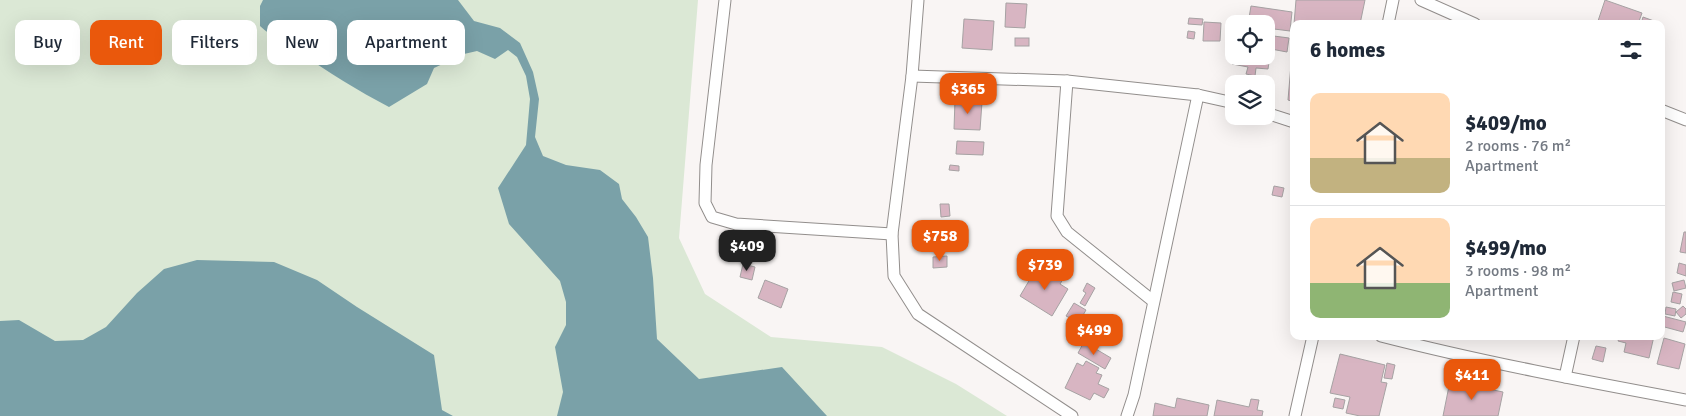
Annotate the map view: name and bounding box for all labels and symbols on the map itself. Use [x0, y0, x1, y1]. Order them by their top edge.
pin: $365 [938, 72, 998, 115]
pin: $758 [910, 220, 970, 262]
pin: $409 [717, 230, 777, 272]
pin: $739 [1015, 248, 1075, 291]
pin: $499 [1064, 314, 1124, 356]
pin: $411 [1442, 358, 1502, 401]

